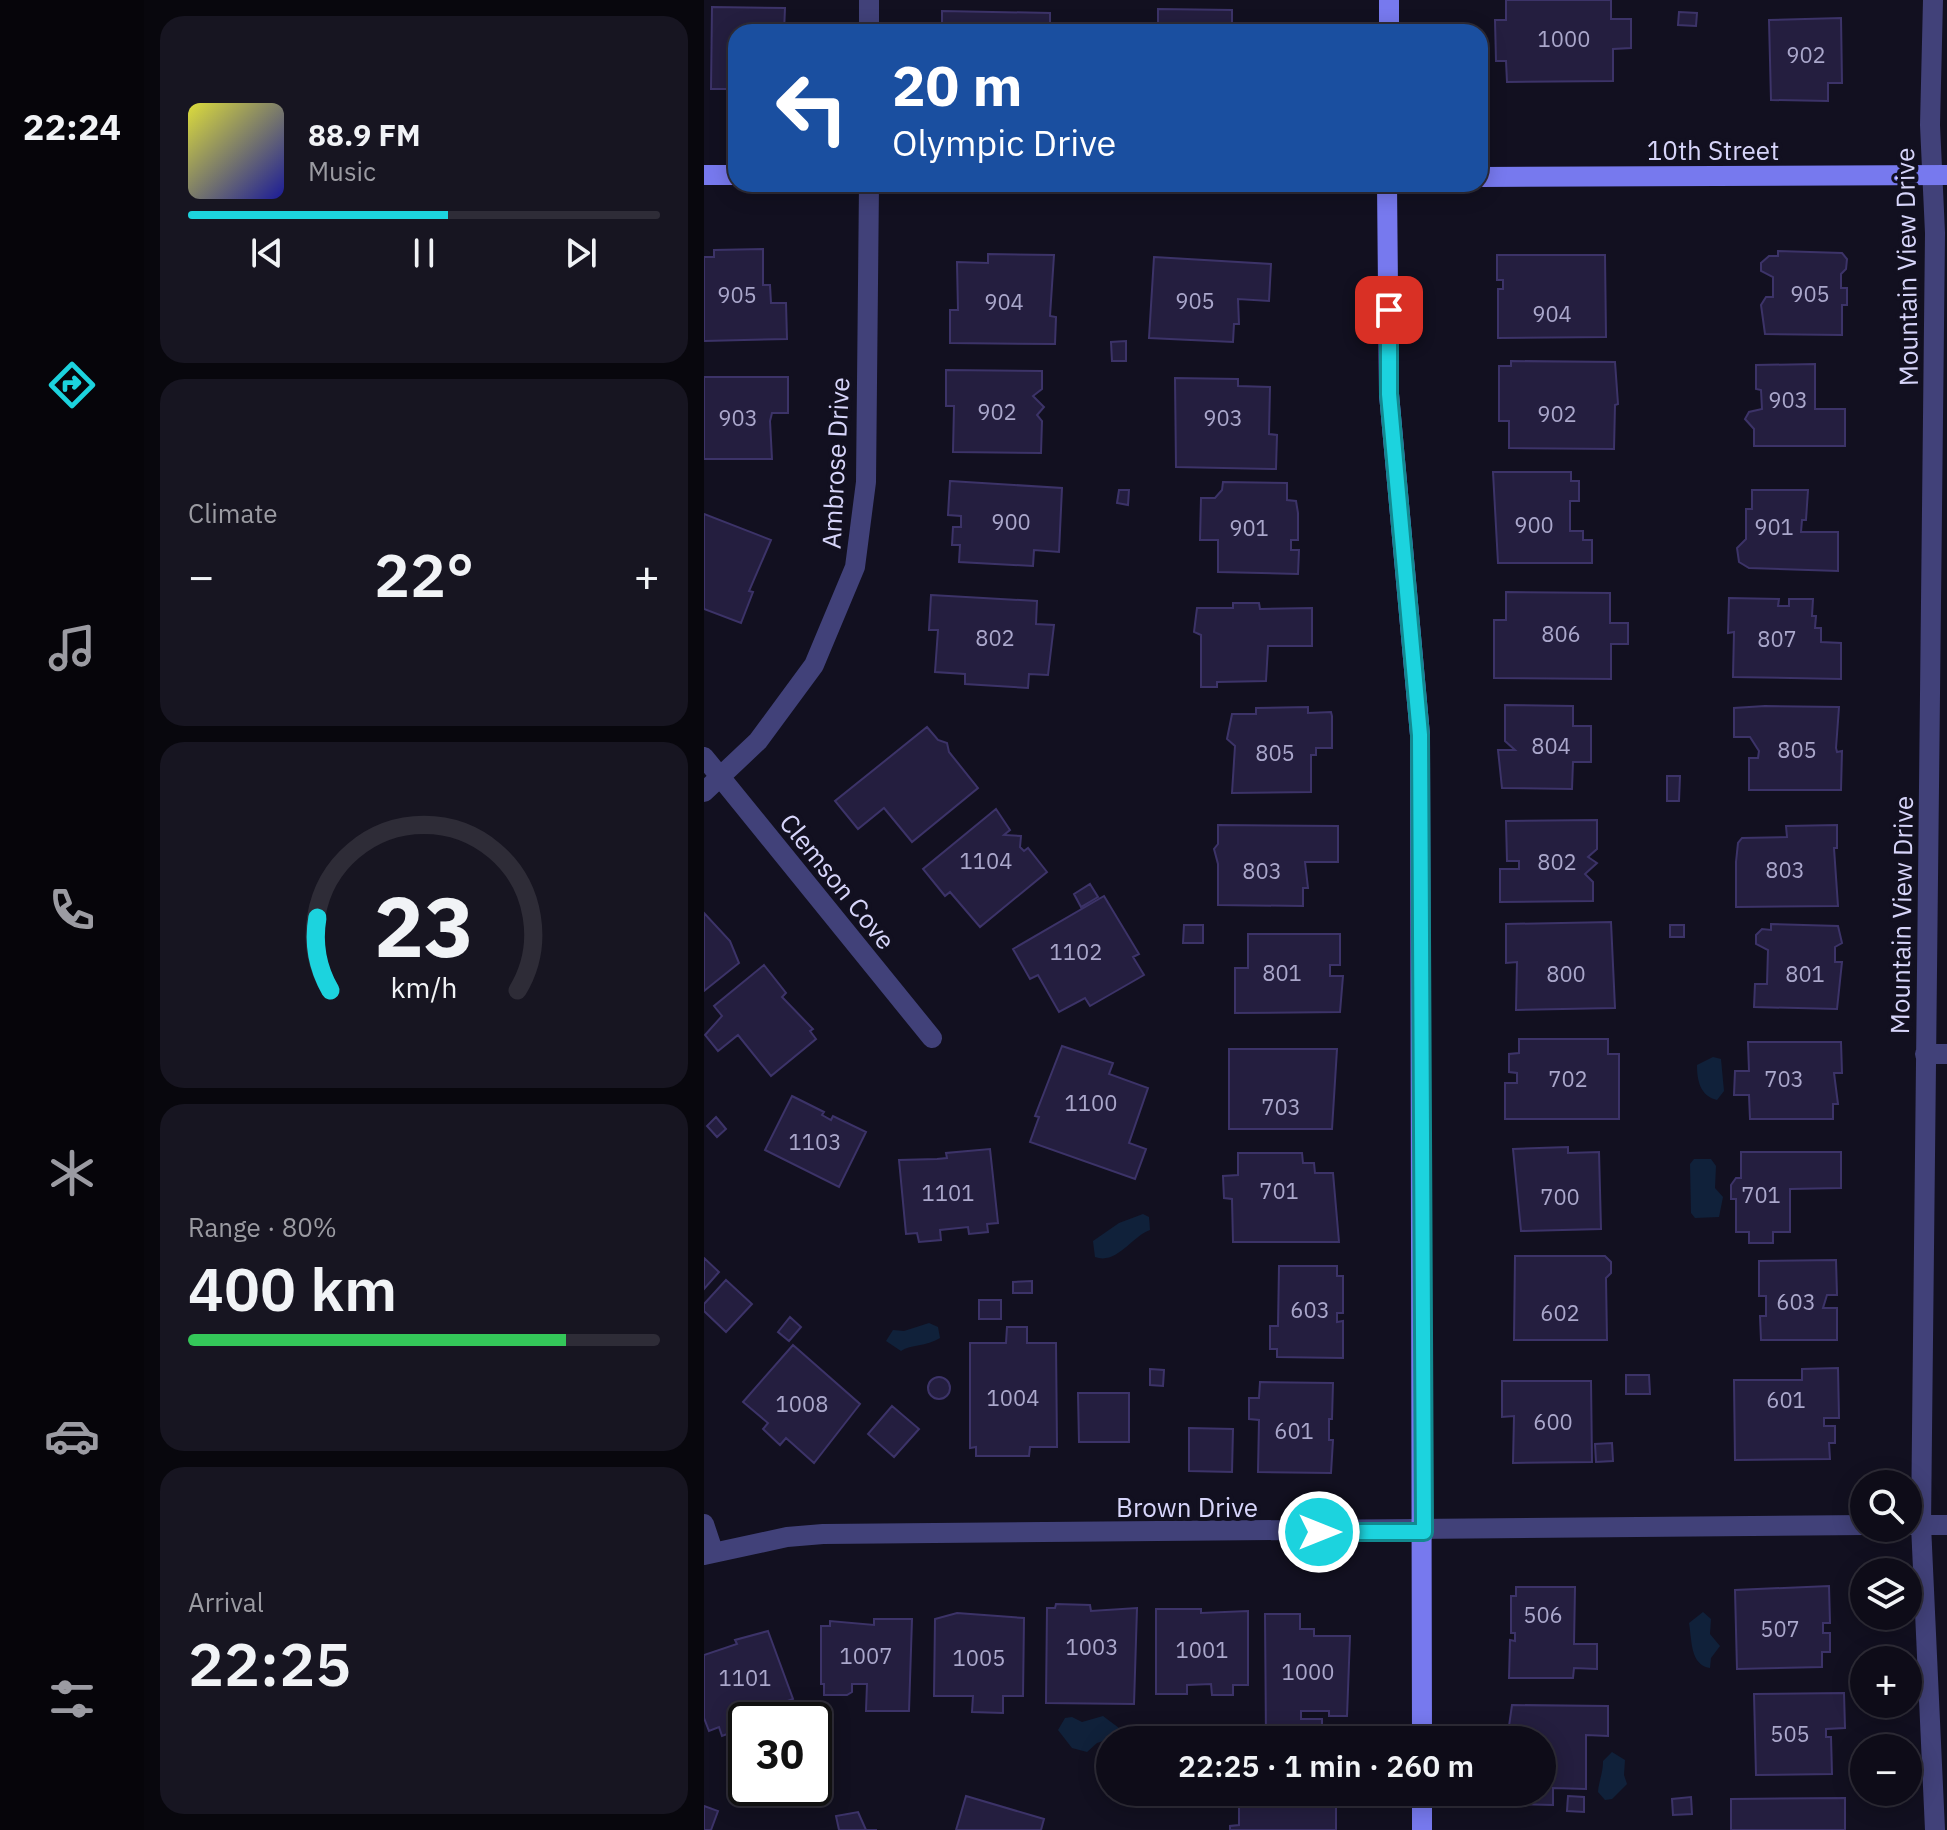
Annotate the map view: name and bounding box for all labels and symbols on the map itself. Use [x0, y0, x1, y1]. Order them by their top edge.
house number: 1000 [1538, 24, 1590, 53]
house number: 902 [1786, 40, 1826, 69]
street label: 10th Street [1647, 133, 1779, 167]
street label: Mountain View Drive [1887, 147, 1925, 387]
pin [1355, 276, 1423, 344]
house number: 905 [1790, 279, 1830, 308]
house number: 905 [717, 280, 757, 309]
house number: 905 [1175, 286, 1215, 315]
house number: 904 [984, 287, 1024, 316]
house number: 904 [1532, 299, 1572, 328]
street label: Ambrose Drive [814, 376, 856, 550]
house number: 903 [1768, 385, 1808, 414]
house number: 902 [977, 397, 1017, 426]
house number: 902 [1537, 399, 1577, 428]
house number: 903 [718, 403, 758, 432]
house number: 903 [1203, 403, 1243, 432]
house number: 900 [991, 507, 1031, 536]
house number: 900 [1514, 510, 1554, 539]
house number: 901 [1754, 512, 1794, 541]
house number: 901 [1229, 513, 1269, 542]
house number: 806 [1541, 619, 1581, 648]
house number: 802 [975, 623, 1015, 652]
house number: 807 [1757, 624, 1797, 653]
house number: 804 [1531, 731, 1571, 760]
house number: 805 [1777, 735, 1817, 764]
house number: 805 [1255, 738, 1295, 767]
street label: Mountain View Drive [1882, 795, 1920, 1035]
street label: Clemson Cove [773, 806, 903, 956]
house number: 1104 [960, 846, 1012, 875]
house number: 802 [1537, 847, 1577, 876]
house number: 803 [1765, 855, 1805, 884]
house number: 803 [1242, 856, 1282, 885]
house number: 1102 [1050, 937, 1102, 966]
house number: 801 [1262, 958, 1302, 987]
house number: 800 [1546, 959, 1586, 988]
house number: 801 [1785, 959, 1825, 988]
house number: 702 [1548, 1064, 1588, 1093]
house number: 703 [1764, 1064, 1804, 1093]
house number: 1100 [1065, 1088, 1117, 1117]
house number: 703 [1261, 1092, 1301, 1121]
house number: 1103 [789, 1127, 841, 1156]
house number: 701 [1259, 1176, 1299, 1205]
house number: 1101 [922, 1178, 974, 1207]
house number: 701 [1741, 1180, 1781, 1209]
house number: 700 [1540, 1182, 1580, 1211]
house number: 603 [1776, 1287, 1816, 1316]
house number: 603 [1290, 1295, 1330, 1324]
house number: 602 [1540, 1298, 1580, 1327]
house number: 1004 [987, 1383, 1039, 1412]
house number: 601 [1766, 1385, 1806, 1414]
house number: 1008 [776, 1389, 828, 1418]
house number: 600 [1533, 1407, 1573, 1436]
house number: 601 [1274, 1416, 1314, 1445]
street label: Brown Drive [1116, 1490, 1258, 1524]
position arrow [1277, 1490, 1361, 1574]
house number: 506 [1523, 1600, 1563, 1629]
house number: 507 [1760, 1614, 1800, 1643]
house number: 1003 [1066, 1632, 1118, 1661]
house number: 1001 [1176, 1635, 1228, 1664]
house number: 1007 [840, 1641, 892, 1670]
house number: 1005 [953, 1643, 1005, 1672]
house number: 1000 [1282, 1657, 1334, 1686]
house number: 1101 [719, 1663, 771, 1692]
speed limit sign: 30 [728, 1702, 832, 1806]
house number: 505 [1770, 1719, 1810, 1748]

